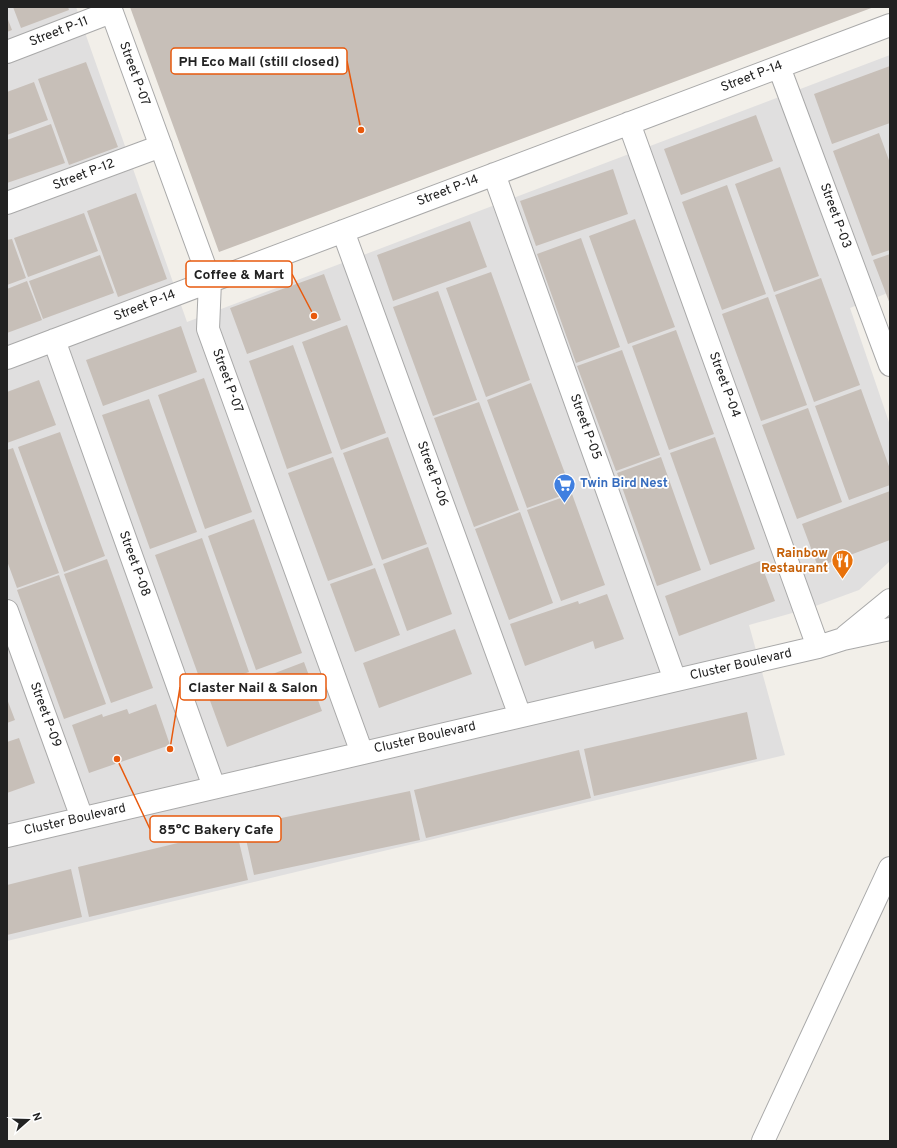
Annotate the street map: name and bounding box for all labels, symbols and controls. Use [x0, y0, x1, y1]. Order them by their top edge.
street label: Street P-11 [27, 13, 91, 51]
street label: Street P-07 [115, 40, 153, 108]
callout: PH Eco Mall (still closed) [171, 48, 347, 74]
text: PH Eco Mall (still closed) [179, 54, 339, 71]
street label: Street P-14 [719, 58, 785, 96]
street label: Street P-12 [51, 156, 117, 194]
street label: Street P-14 [415, 172, 481, 210]
street label: Street P-03 [816, 181, 854, 251]
callout: Coffee & Mart [186, 261, 292, 287]
text: Coffee & Mart [194, 267, 284, 284]
street label: Street P-14 [112, 287, 178, 325]
street label: Street P-07 [208, 347, 246, 415]
street label: Street P-04 [705, 350, 743, 420]
street label: Street P-05 [566, 392, 604, 462]
street label: Street P-06 [413, 439, 451, 509]
supermarket icon: Twin Bird Nest [552, 471, 578, 504]
place label: Twin Bird Nest [580, 476, 668, 492]
street label: Street P-08 [115, 529, 153, 599]
place label: Rainbow Restaurant [761, 546, 828, 577]
restaurant icon: Rainbow Restaurant [830, 548, 856, 581]
street label: Cluster Boulevard [689, 646, 793, 684]
callout: Claster Nail & Salon [180, 674, 326, 700]
street label: Street P-09 [26, 680, 64, 750]
text: Claster Nail & Salon [188, 680, 318, 697]
street label: Cluster Boulevard [373, 719, 477, 757]
street label: Cluster Boulevard [23, 801, 127, 839]
callout: 85°C Bakery Cafe [150, 816, 281, 842]
text: 85°C Bakery Cafe [158, 822, 274, 839]
north arrow [8, 1100, 48, 1140]
text: N [29, 1111, 44, 1123]

